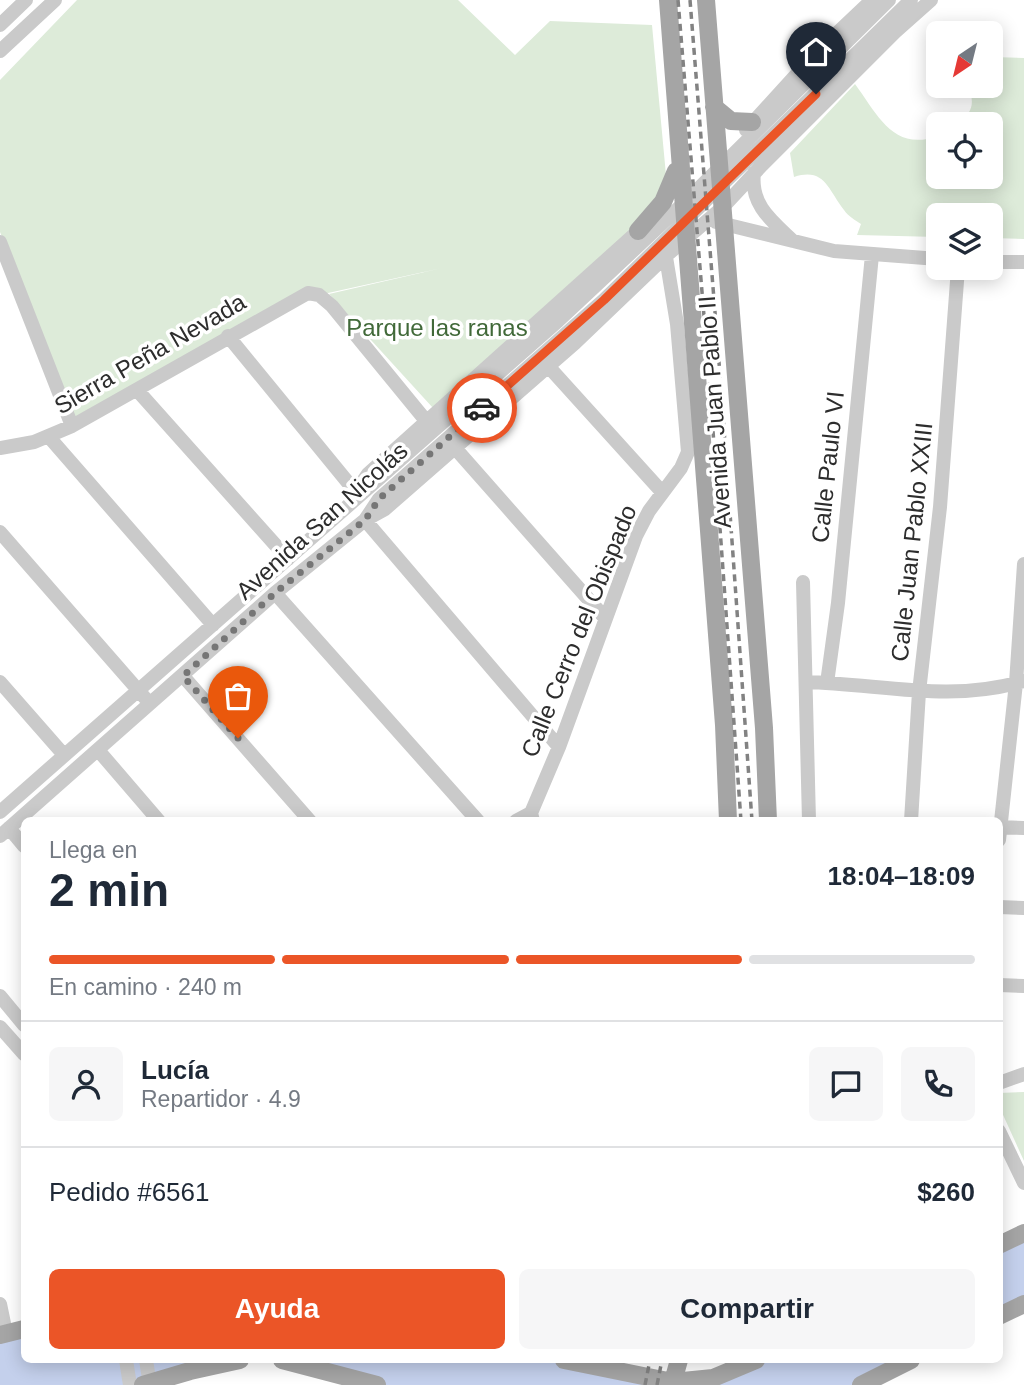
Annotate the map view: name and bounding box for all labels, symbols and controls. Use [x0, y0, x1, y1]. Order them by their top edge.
north arrow [926, 21, 1003, 98]
map controls [926, 21, 1003, 280]
pin [786, 22, 846, 94]
icon: home [797, 33, 835, 71]
button: locate [926, 112, 1003, 189]
button: layers [926, 203, 1003, 280]
street label: Sierra Peña Nevada [49, 288, 251, 419]
street label: Avenida Juan Pablo II [693, 295, 736, 529]
park label: Parque las ranas [346, 314, 528, 341]
courier [447, 373, 517, 443]
icon: car [463, 389, 501, 427]
street label: Calle Paulo VI [806, 390, 849, 544]
street label: Calle Juan Pablo XXIII [886, 421, 937, 663]
street label: Avenida San Nicolás [231, 437, 413, 605]
street label: Calle Cerro del Obispado [516, 501, 642, 761]
pin [208, 666, 268, 738]
icon: bag [219, 677, 257, 715]
text: Llega en [49, 837, 137, 863]
text: 18:04–18:09 [828, 861, 975, 891]
text: 2 min [49, 864, 169, 916]
text: En camino · 240 m [49, 974, 242, 1000]
button: person [49, 1047, 123, 1121]
button: chat [809, 1047, 883, 1121]
button: phone [901, 1047, 975, 1121]
text: Lucía [141, 1055, 209, 1085]
text: Repartidor · 4.9 [141, 1086, 301, 1112]
text: Pedido #6561 [49, 1177, 209, 1207]
text: $260 [917, 1177, 975, 1207]
button: Ayuda [49, 1269, 505, 1349]
button: Compartir [519, 1269, 975, 1349]

